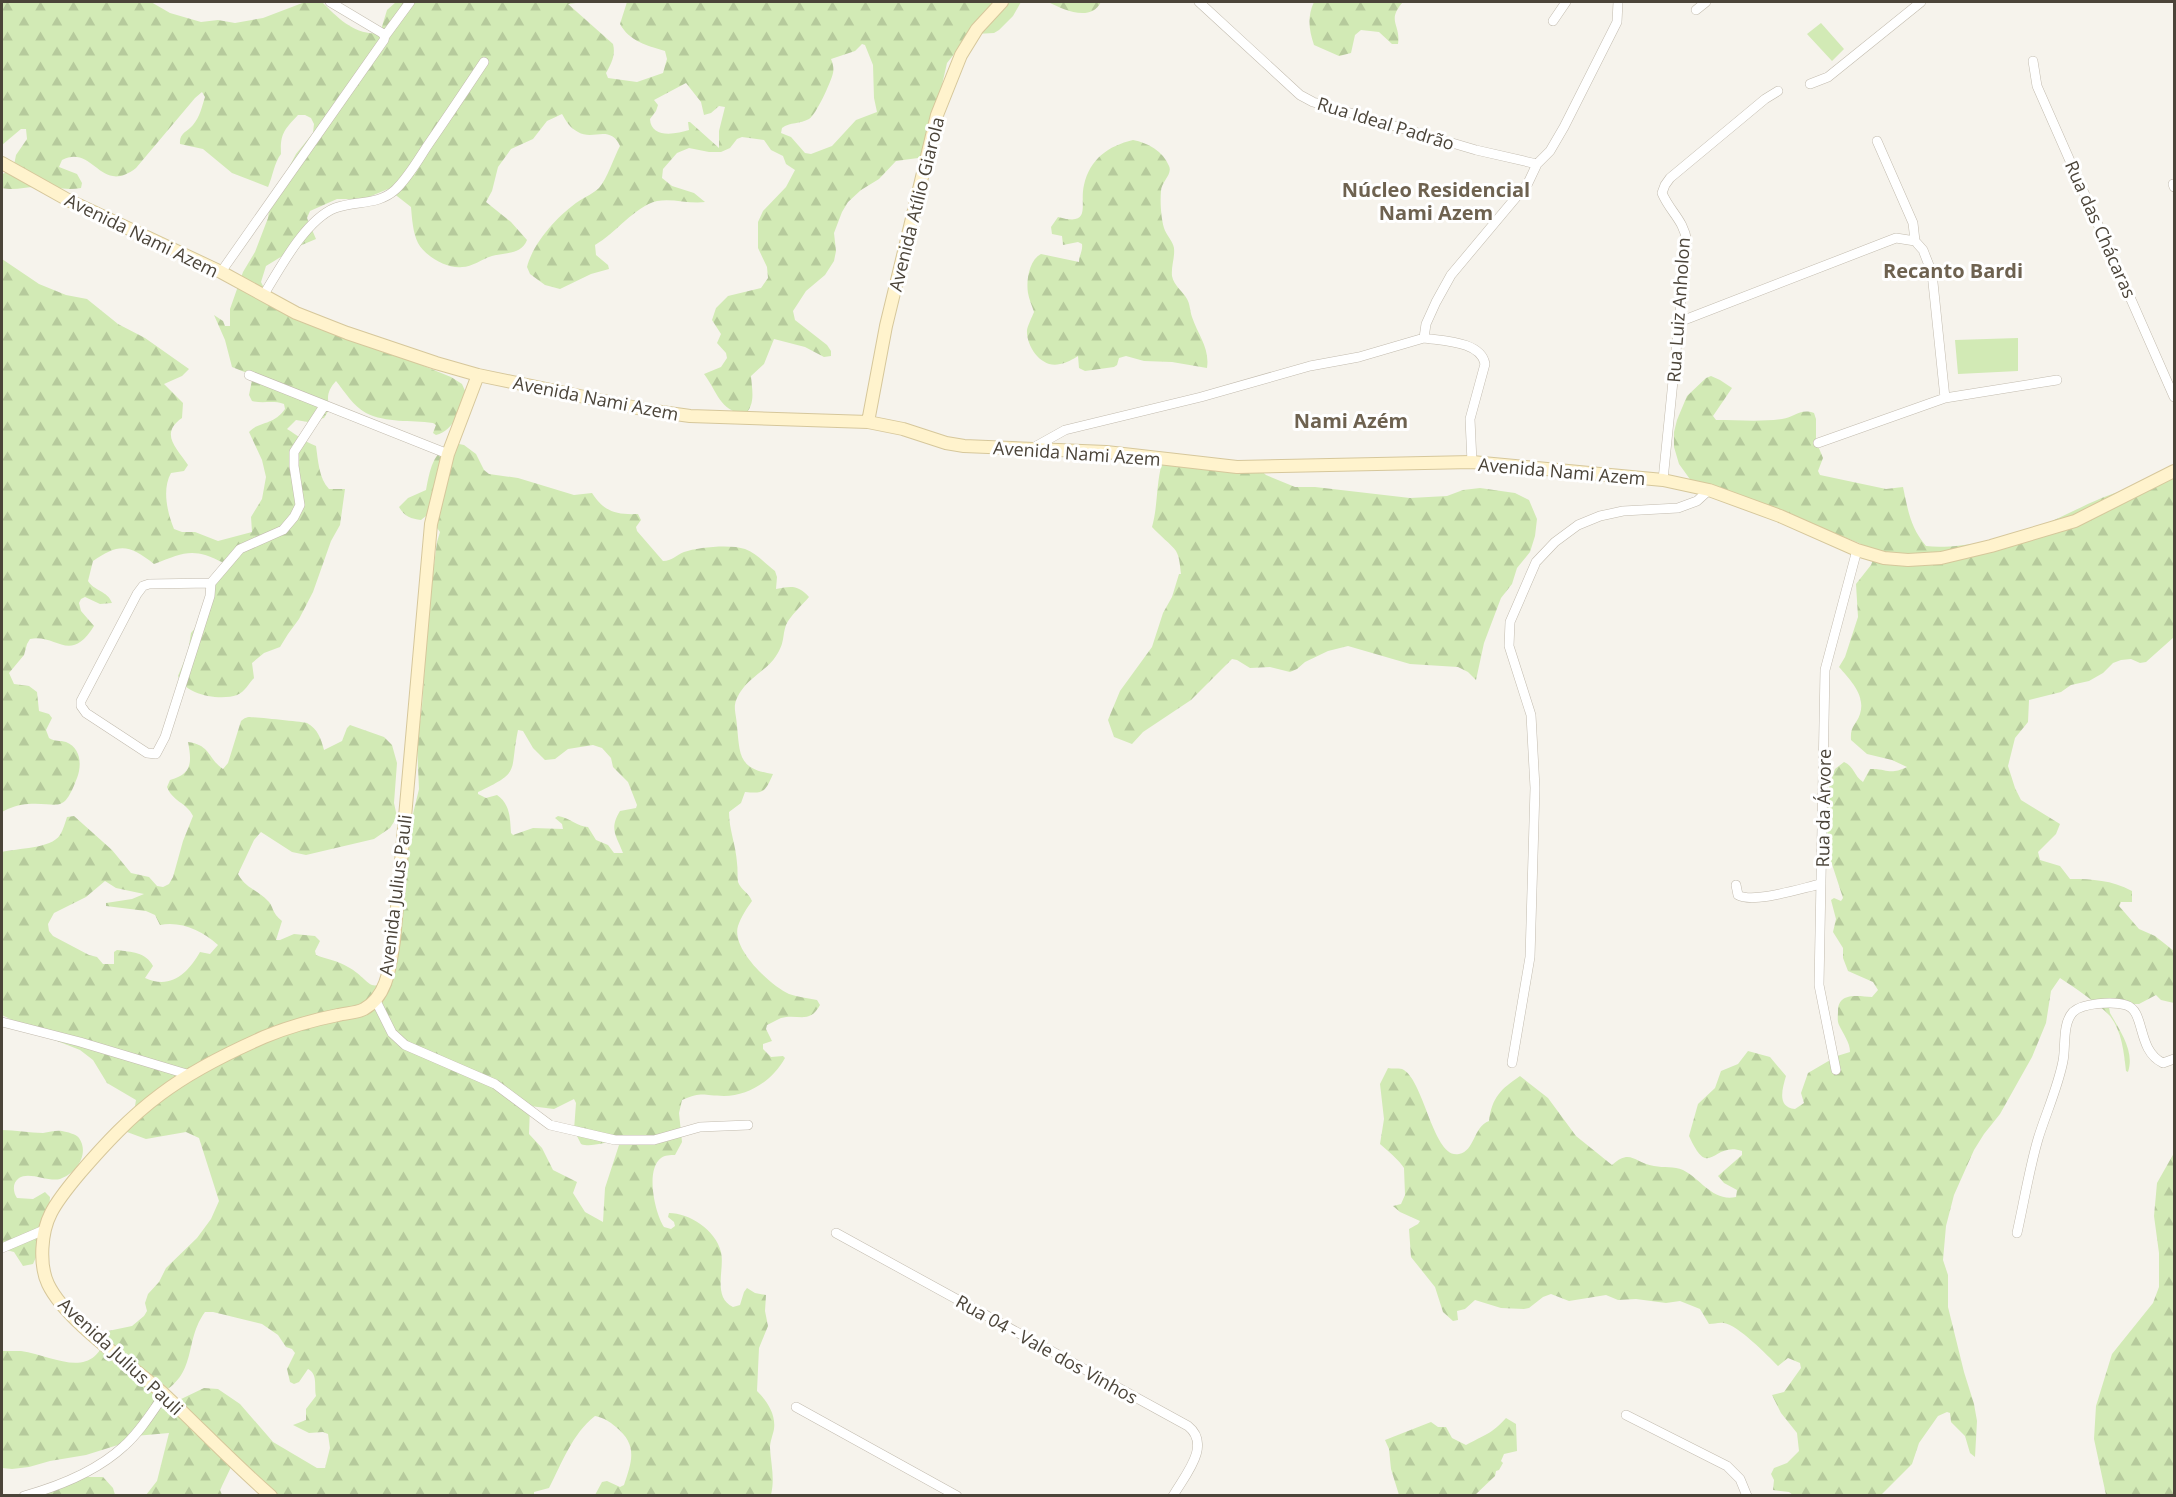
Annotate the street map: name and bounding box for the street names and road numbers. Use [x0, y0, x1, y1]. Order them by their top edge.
street label: Rua Ideal Padrão [1314, 91, 1458, 155]
street label: Avenida Atílio Giarola [883, 114, 949, 294]
street label: Rua das Chácaras [2060, 156, 2142, 302]
street label: Avenida Nami Azem [61, 187, 223, 283]
street label: Rua Luiz Anholon [1661, 237, 1695, 383]
street label: Avenida Nami Azem [511, 370, 681, 426]
street label: Avenida Nami Azem [992, 435, 1162, 471]
street label: Avenida Nami Azem [1477, 452, 1647, 490]
street label: Rua da Árvore [1810, 749, 1836, 867]
street label: Avenida Julius Pauli [373, 813, 417, 977]
street label: Rua 04 - Vale dos Vinhos [952, 1289, 1142, 1409]
street label: Avenida Julius Pauli [54, 1292, 188, 1420]

